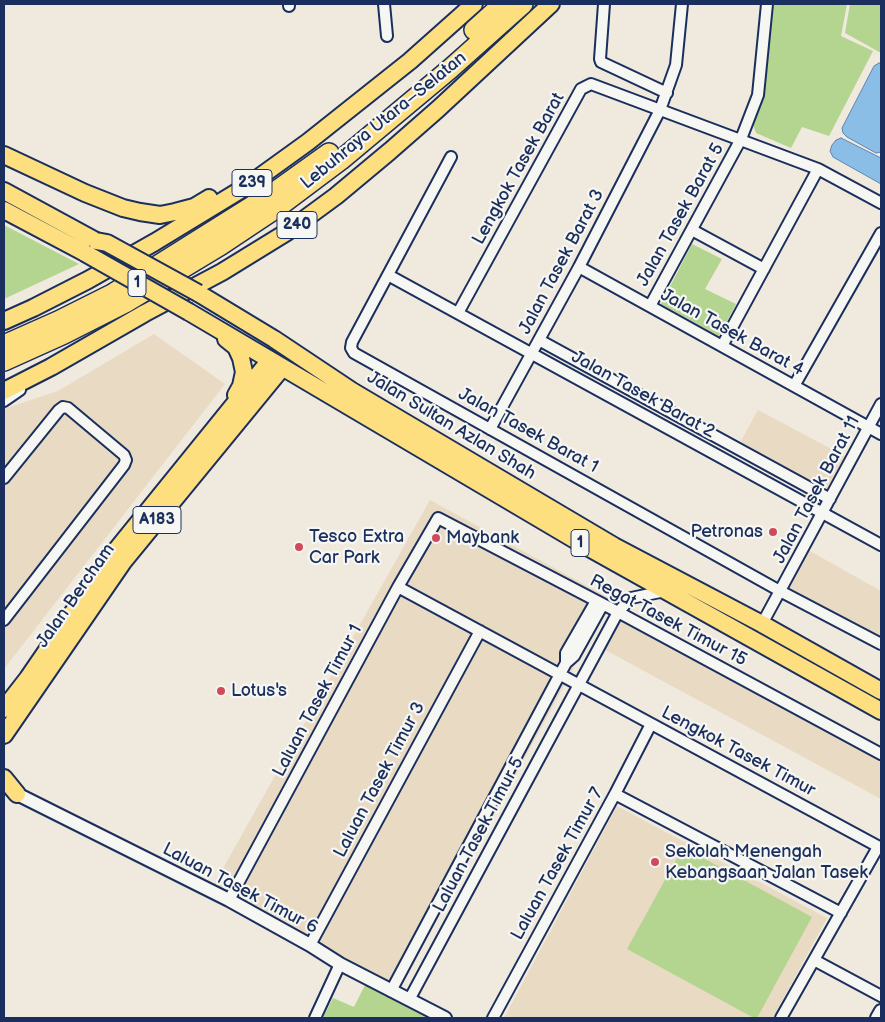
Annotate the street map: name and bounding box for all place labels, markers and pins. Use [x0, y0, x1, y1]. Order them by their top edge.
place label: Petronas [691, 521, 763, 543]
place label: Tesco Extra Car Park [309, 526, 404, 568]
marker: Petronas [767, 526, 779, 538]
place label: Maybank [446, 527, 519, 549]
marker: Maybank [430, 532, 442, 544]
marker: Tesco Extra Car Park [293, 541, 305, 553]
place label: Lotus's [231, 680, 287, 702]
marker: Lotus's [215, 685, 227, 697]
place label: Sekolah Menengah Kebangsaan Jalan Tasek [665, 841, 868, 884]
marker: Sekolah Menengah Kebangsaan Jalan Tasek [649, 856, 661, 868]

